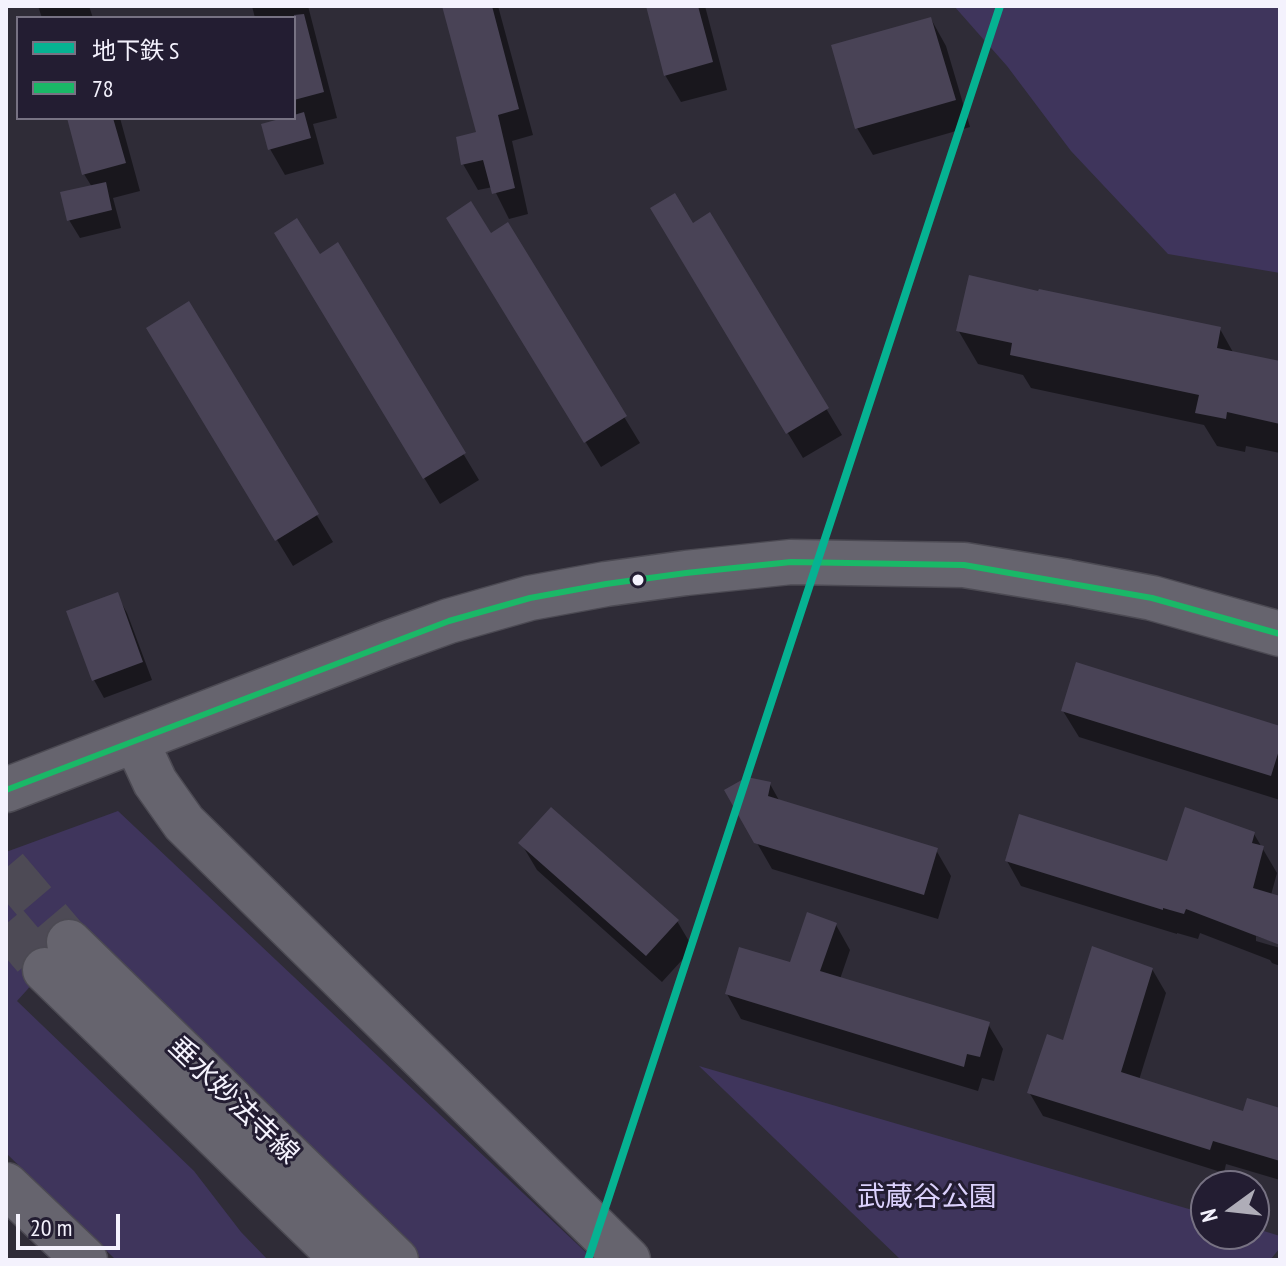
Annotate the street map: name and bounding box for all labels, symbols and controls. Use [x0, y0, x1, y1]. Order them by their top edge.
legend [16, 16, 296, 120]
text: 地下鉄 S [92, 35, 179, 66]
text: 78 [92, 73, 114, 104]
unlabelled marker [630, 572, 646, 588]
street label: 垂水妙法寺線 [161, 1031, 305, 1171]
north arrow [1190, 1170, 1270, 1250]
park label: 武蔵谷公園 [857, 1181, 997, 1215]
scale bar [20, 1198, 124, 1248]
text: N [1194, 1206, 1224, 1225]
text: 20 m [30, 1212, 72, 1243]

